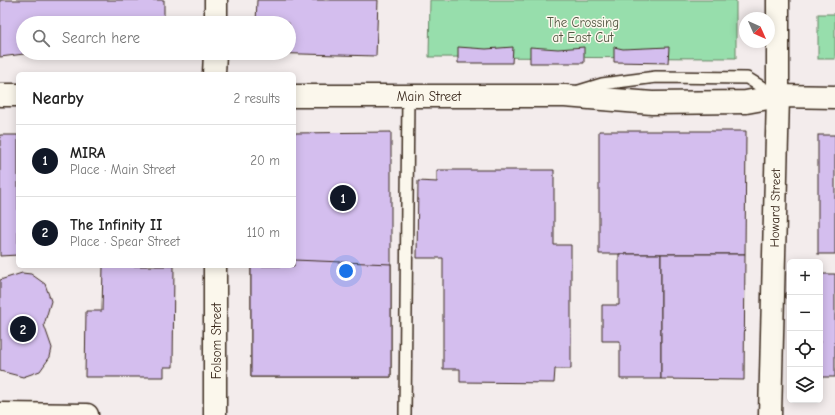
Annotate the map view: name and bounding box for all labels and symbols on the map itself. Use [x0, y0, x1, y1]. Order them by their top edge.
north arrow [739, 12, 775, 48]
park label: The Crossing at East Cut [547, 15, 619, 45]
street label: Main Street [397, 89, 463, 104]
street label: Howard Street [767, 167, 783, 248]
pin: 1 [330, 183, 356, 213]
your location [336, 261, 356, 281]
street label: Folsom Street [209, 302, 224, 379]
pin: 2 [10, 314, 36, 344]

